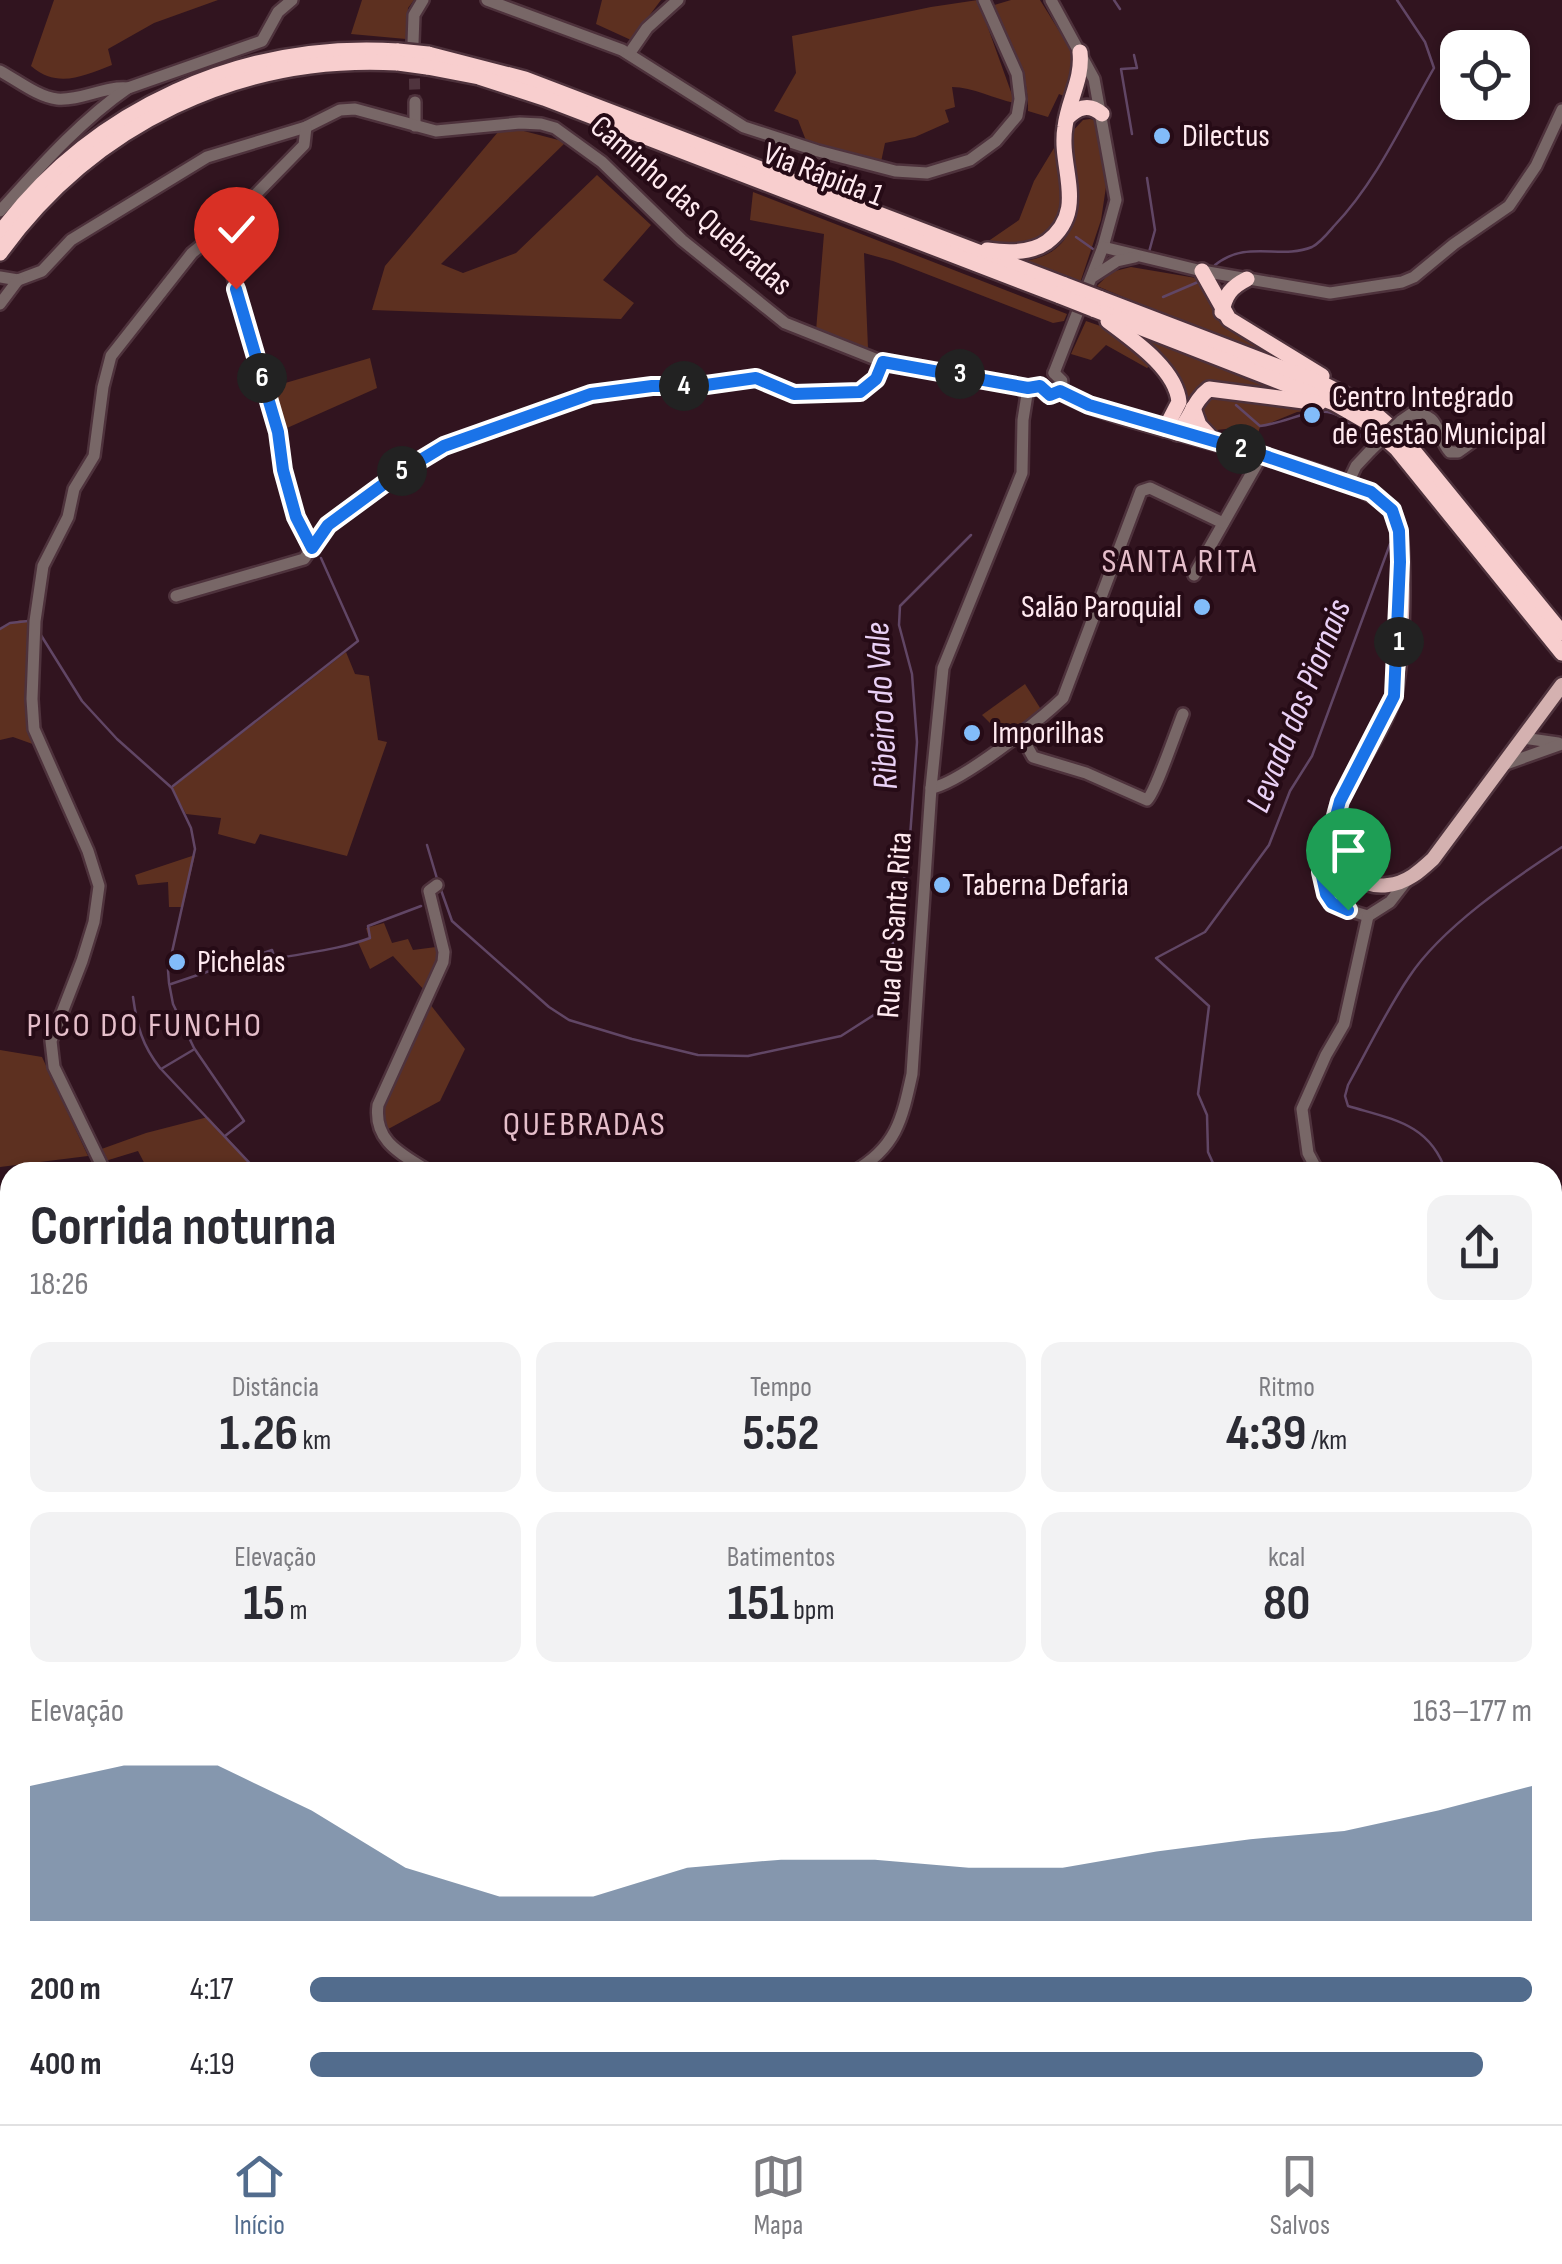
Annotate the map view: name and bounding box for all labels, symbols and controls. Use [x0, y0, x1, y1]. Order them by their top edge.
map controls [1440, 30, 1530, 120]
button: locate [1440, 30, 1530, 120]
street label: Caminho das Quebradas [582, 108, 800, 304]
place label: Dilectus [1182, 117, 1270, 156]
marker: Dilectus [1151, 125, 1173, 147]
street label: Via Rápida 1 [757, 134, 889, 216]
pin [194, 187, 279, 290]
icon: check [209, 202, 264, 257]
pin: 3 [935, 349, 985, 399]
pin: 6 [237, 353, 287, 403]
text: 3 [954, 357, 966, 390]
text: 6 [255, 361, 269, 394]
pin: 4 [659, 361, 709, 411]
text: 4 [677, 369, 691, 402]
place label: Centro Integrado de Gestão Municipal [1332, 378, 1546, 454]
marker: Centro Integrado de Gestão Municipal [1301, 404, 1323, 426]
pin: 2 [1216, 424, 1266, 474]
text: 2 [1235, 432, 1247, 465]
pin: 5 [377, 446, 427, 496]
text: 5 [396, 454, 408, 487]
district label: SANTA RITA [1101, 540, 1259, 583]
place label: Salão Paroquial [1021, 588, 1182, 627]
water label: Levada dos Piornais [1237, 593, 1361, 819]
marker: Salão Paroquial [1191, 596, 1213, 618]
pin: 1 [1374, 617, 1424, 667]
water label: Ribeiro do Vale [856, 621, 908, 791]
text: 1 [1394, 625, 1404, 658]
place label: Imporilhas [992, 714, 1104, 753]
marker: Imporilhas [961, 722, 983, 744]
pin [1306, 808, 1391, 911]
icon: arrive [1321, 823, 1376, 878]
street label: Rua de Santa Rita [869, 831, 921, 1019]
place label: Taberna Defaria [962, 866, 1129, 905]
marker: Taberna Defaria [931, 874, 953, 896]
place label: Pichelas [197, 943, 286, 982]
marker: Pichelas [166, 951, 188, 973]
district label: PICO DO FUNCHO [26, 1004, 264, 1047]
district label: QUEBRADAS [503, 1103, 667, 1146]
text: Corrida noturna [30, 1194, 337, 1261]
button: share [1427, 1195, 1532, 1300]
text: 18:26 [30, 1265, 88, 1304]
text: Distância [232, 1371, 319, 1404]
text: Tempo [750, 1371, 812, 1404]
text: Ritmo [1259, 1371, 1315, 1404]
text: 1.26 [219, 1404, 298, 1464]
text: 5:52 [743, 1404, 819, 1464]
text: 4:39 [1226, 1404, 1306, 1464]
text: km [298, 1424, 331, 1457]
text: /km [1306, 1424, 1347, 1457]
text: Elevação [234, 1541, 316, 1574]
text: Batimentos [727, 1541, 835, 1574]
text: kcal [1268, 1541, 1305, 1574]
text: 15 [243, 1574, 285, 1634]
text: 151 [728, 1574, 789, 1634]
text: 80 [1263, 1574, 1310, 1634]
text: m [285, 1594, 307, 1627]
text: bpm [789, 1594, 834, 1627]
text: Elevação [30, 1692, 124, 1731]
text: 163–177 m [1413, 1692, 1532, 1731]
text: 200 m [30, 1970, 101, 2009]
text: 4:17 [190, 1970, 233, 2009]
text: 400 m [30, 2045, 102, 2084]
text: 4:19 [190, 2045, 235, 2084]
tab: Início [232, 2149, 287, 2242]
tab: Mapa [751, 2149, 806, 2242]
tab: Salvos [1270, 2149, 1330, 2242]

